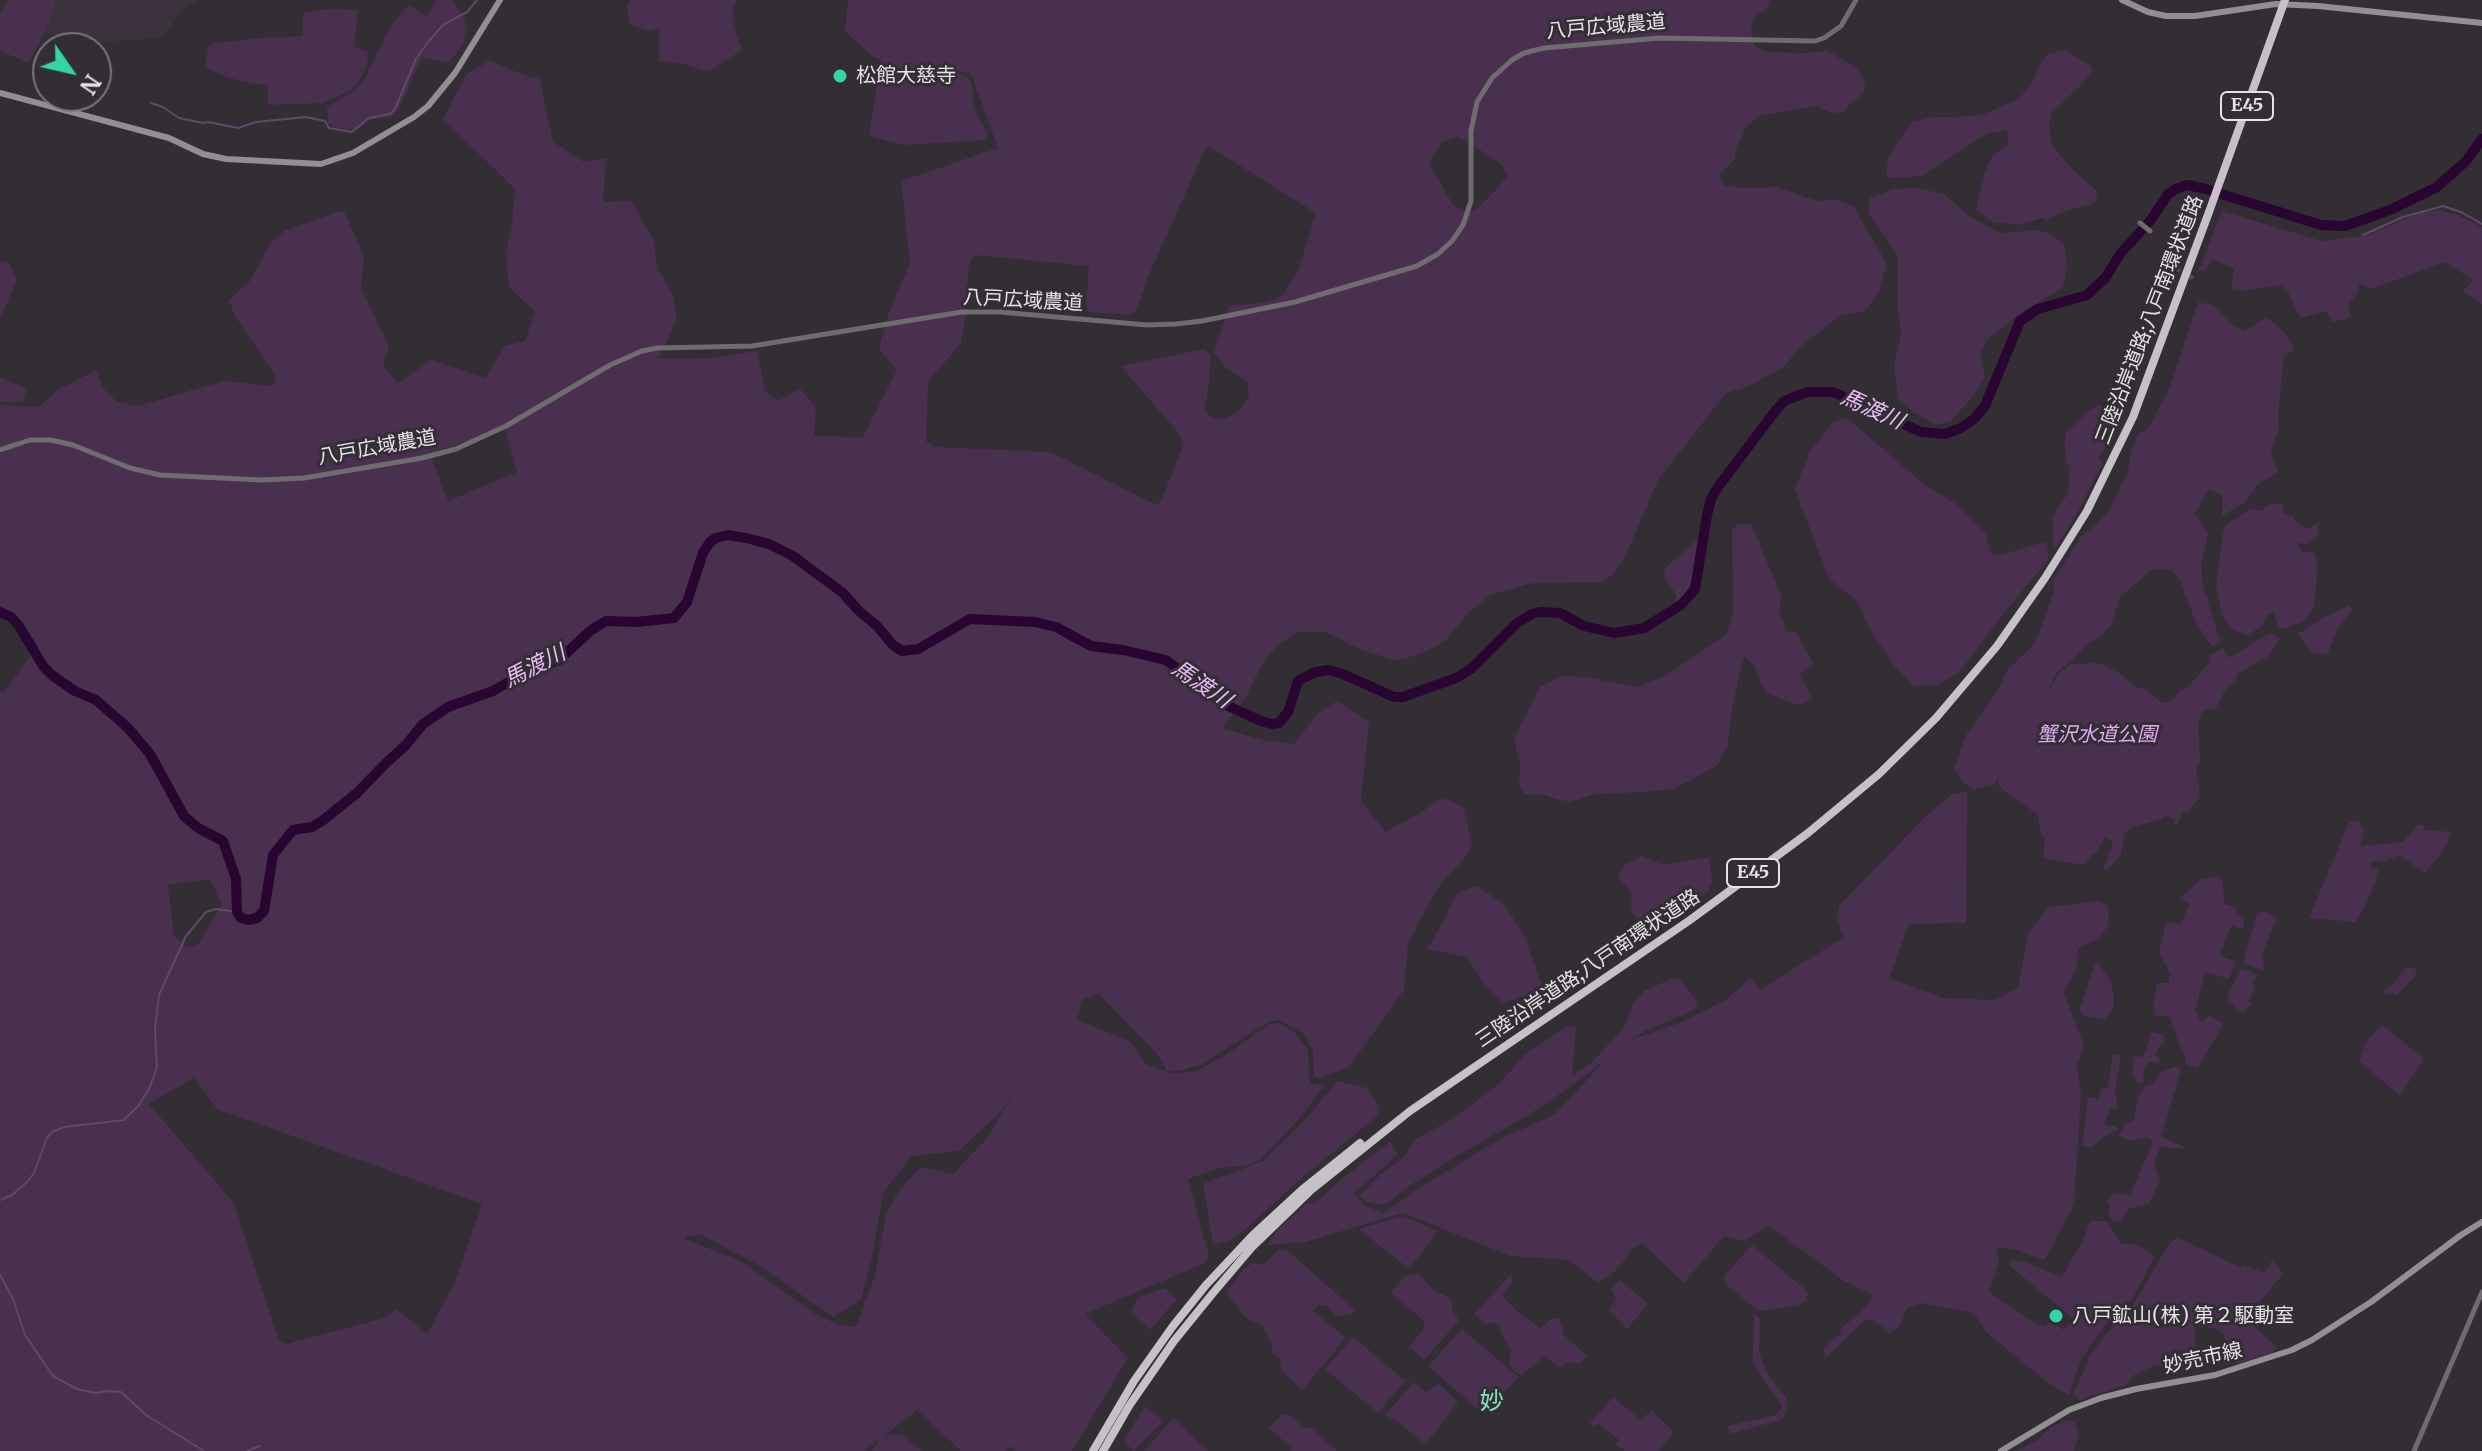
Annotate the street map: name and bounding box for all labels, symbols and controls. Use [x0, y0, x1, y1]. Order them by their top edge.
street label: 八戸広域農道 [1545, 10, 1667, 44]
north arrow [32, 32, 112, 112]
place label: 松館大慈寺 [856, 64, 956, 88]
marker: 松館大慈寺 [831, 67, 849, 85]
text: N [74, 69, 107, 99]
road number: E45 [2221, 92, 2273, 120]
street label: 三陸沿岸道路;八戸南環状道路 [2091, 192, 2209, 448]
street label: 八戸広域農道 [962, 286, 1084, 316]
water label: 馬渡川 [1836, 385, 1908, 435]
street label: 八戸広域農道 [316, 426, 438, 470]
water label: 馬渡川 [500, 640, 570, 694]
water label: 馬渡川 [1166, 656, 1236, 714]
park label: 蟹沢水道公園 [2037, 723, 2157, 747]
road number: E45 [1727, 859, 1779, 887]
street label: 三陸沿岸道路;八戸南環状道路 [1471, 885, 1705, 1053]
place label: 八戸鉱山(株) 第２駆動室 [2072, 1304, 2294, 1328]
marker: 八戸鉱山(株) 第２駆動室 [2047, 1307, 2065, 1325]
street label: 妙売市線 [2161, 1339, 2245, 1379]
district label: 妙 [1480, 1388, 1504, 1416]

